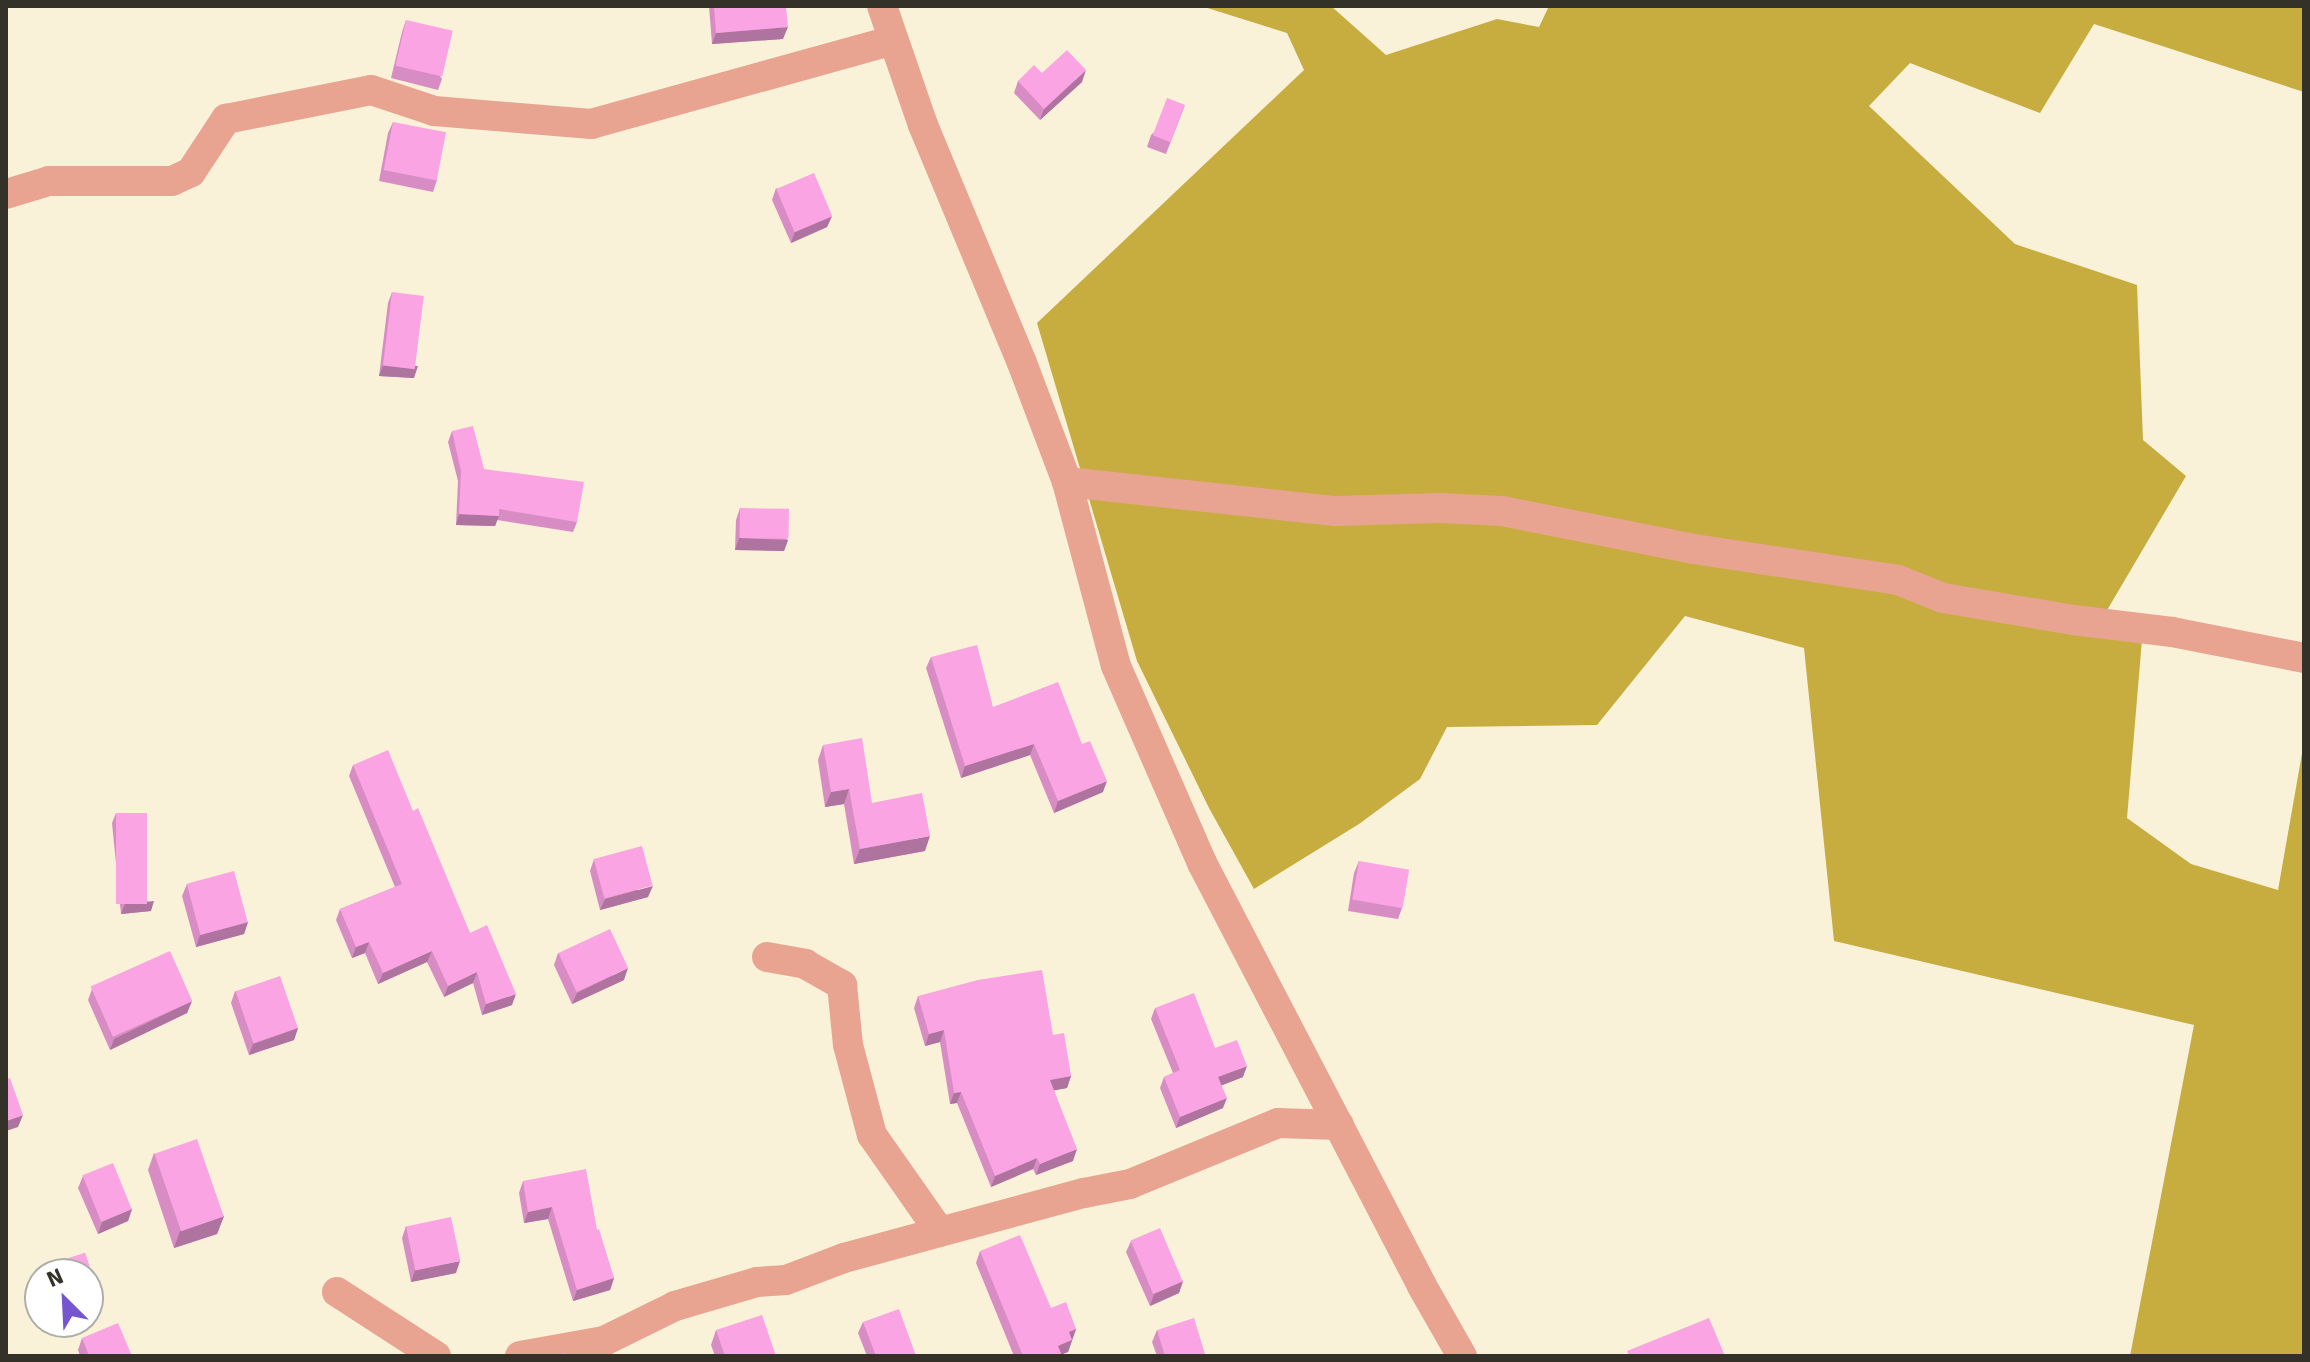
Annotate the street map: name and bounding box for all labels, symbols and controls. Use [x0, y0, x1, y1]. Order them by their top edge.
north arrow [24, 1258, 104, 1338]
text: N [42, 1262, 67, 1293]

